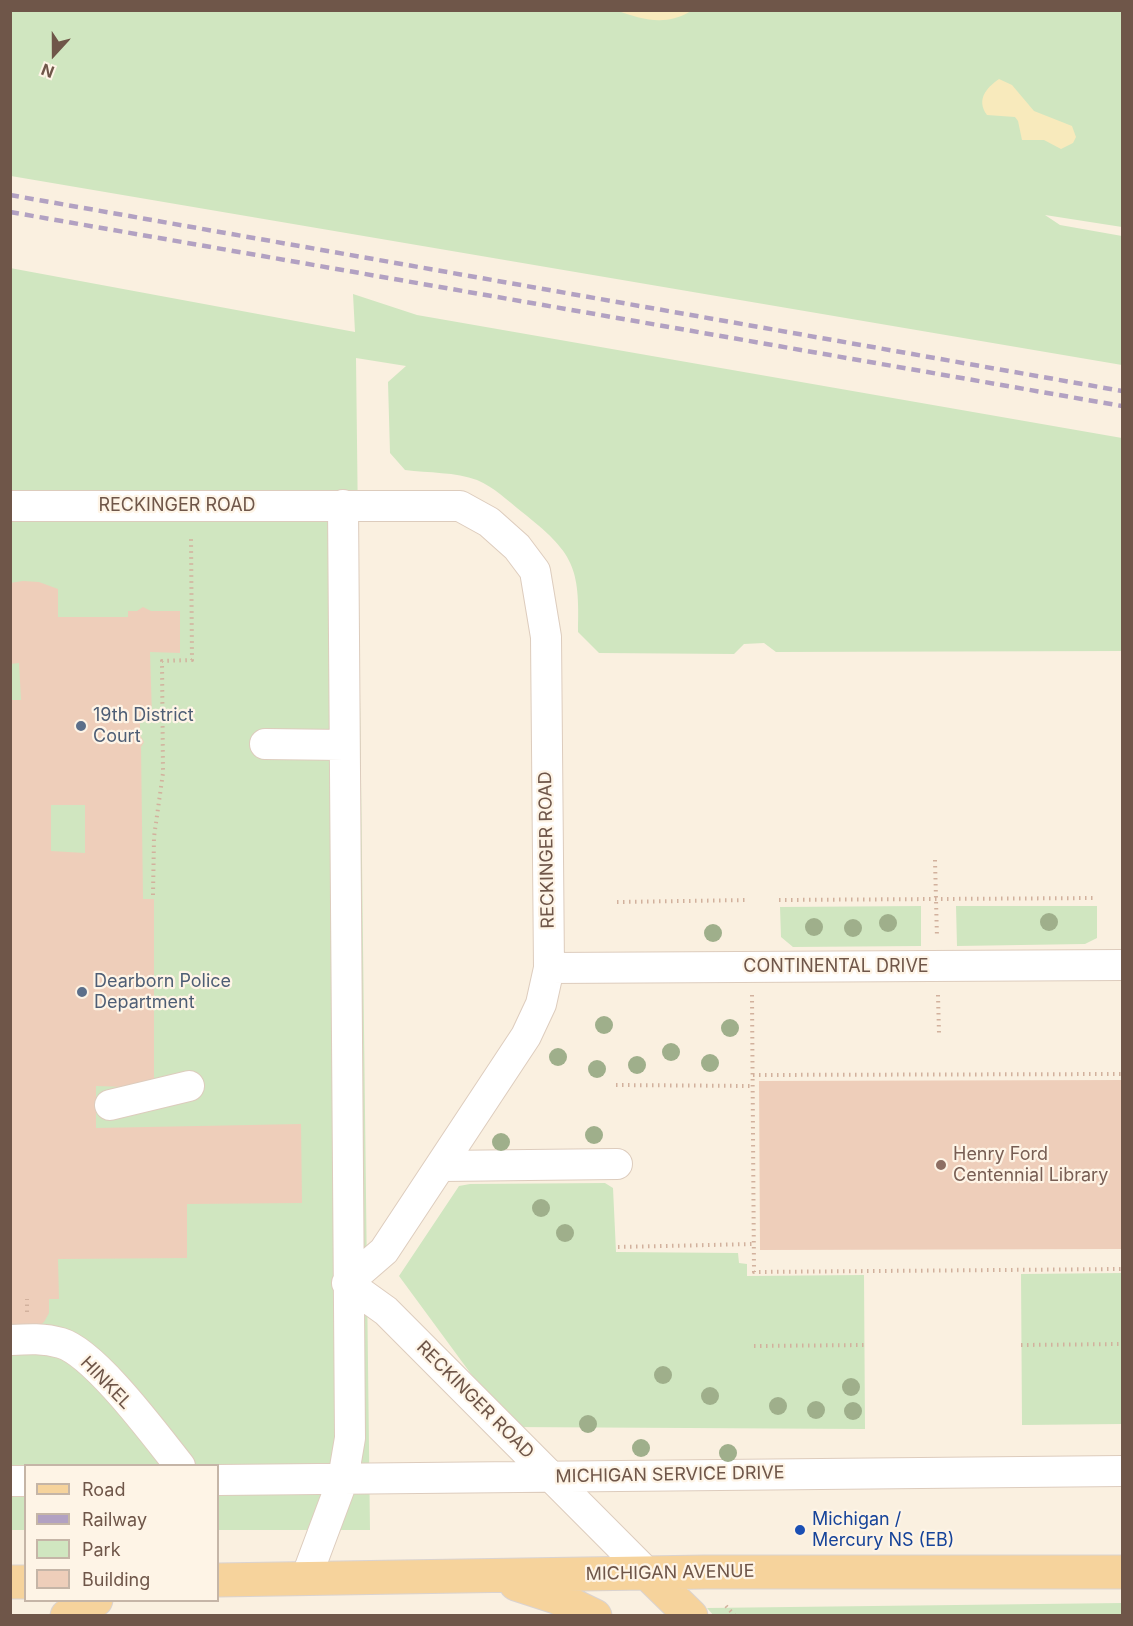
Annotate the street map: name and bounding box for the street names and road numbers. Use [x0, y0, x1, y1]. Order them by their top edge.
street label: RECKINGER ROAD [98, 495, 256, 517]
street label: RECKINGER ROAD [535, 771, 559, 929]
street label: CONTINENTAL DRIVE [743, 956, 929, 978]
street label: RECKINGER ROAD [412, 1337, 538, 1463]
street label: HINKEL [76, 1352, 136, 1414]
street label: MICHIGAN SERVICE DRIVE [555, 1462, 785, 1488]
street label: MICHIGAN AVENUE [585, 1561, 755, 1585]

